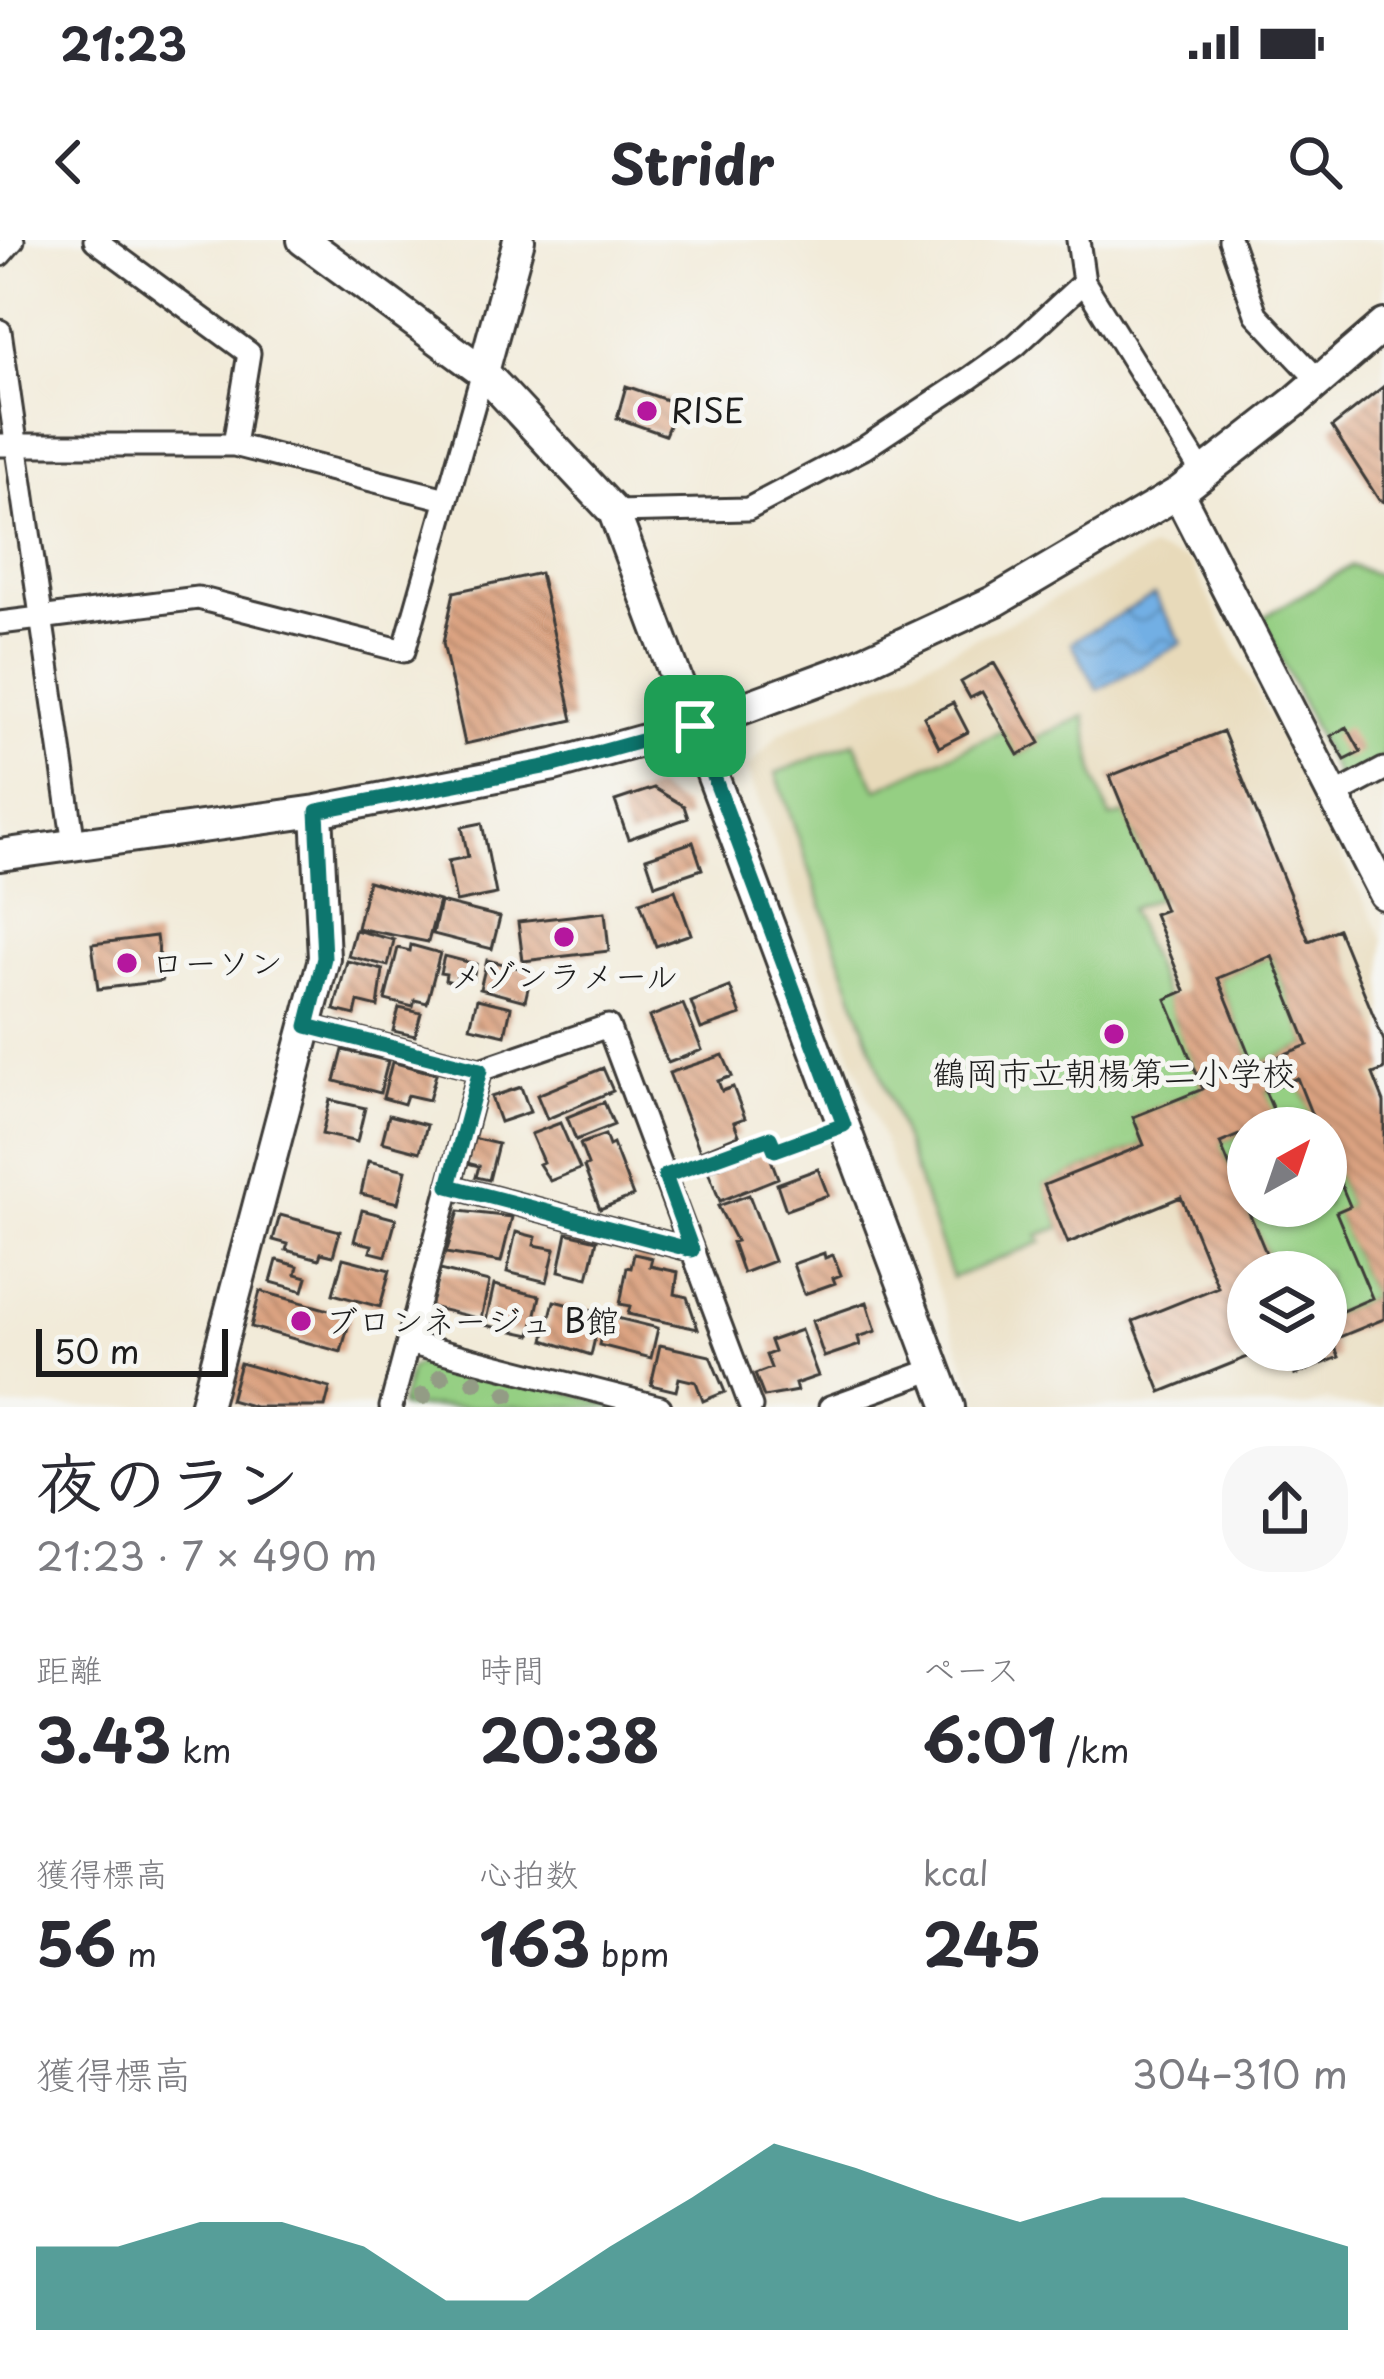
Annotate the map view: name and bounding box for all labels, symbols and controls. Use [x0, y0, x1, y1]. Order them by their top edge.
text: 21:23 [60, 8, 187, 76]
text: Stridr [610, 122, 774, 203]
icon: back [36, 129, 102, 195]
icon: search [1282, 129, 1348, 195]
place label: RISE [671, 384, 745, 434]
marker: RISE [634, 398, 660, 424]
pin [644, 675, 746, 777]
icon: arrive [662, 693, 728, 759]
marker: メゾンラメール [551, 924, 577, 950]
place label: ローソン [151, 936, 283, 986]
place label: メゾンラメール [449, 949, 679, 999]
marker: ローソン [114, 950, 140, 976]
marker: 鶴岡市立朝楊第二小学校 [1101, 1021, 1127, 1047]
place label: 鶴岡市立朝楊第二小学校 [933, 1046, 1296, 1096]
north arrow [1227, 1107, 1347, 1227]
map controls [1227, 1107, 1347, 1371]
button: layers [1227, 1251, 1347, 1371]
place label: ブロンネージュ B館 [325, 1294, 619, 1344]
marker: ブロンネージュ B館 [288, 1308, 314, 1334]
scale bar [36, 1323, 228, 1376]
text: 50 m [54, 1325, 140, 1375]
text: 夜のラン [36, 1430, 300, 1529]
button: share [1222, 1446, 1348, 1572]
text: 21:23 · 7 × 490 m [36, 1525, 377, 1584]
text: 距離 [36, 1643, 102, 1693]
text: 時間 [479, 1643, 545, 1693]
text: ペース [923, 1643, 1020, 1693]
text: 3.43 [36, 1693, 171, 1783]
text: 20:38 [479, 1693, 660, 1783]
text: 6:01 [923, 1693, 1056, 1783]
text: km [171, 1724, 232, 1774]
text: /km [1056, 1724, 1130, 1774]
text: 獲得標高 [36, 1847, 168, 1897]
text: 心拍数 [479, 1847, 578, 1897]
text: kcal [923, 1847, 989, 1897]
text: 56 [36, 1897, 116, 1987]
text: 163 [479, 1897, 590, 1987]
text: 245 [923, 1897, 1042, 1987]
text: m [116, 1928, 157, 1978]
text: bpm [590, 1928, 669, 1978]
text: 獲得標高 [36, 2043, 192, 2102]
text: 304–310 m [1132, 2043, 1348, 2102]

